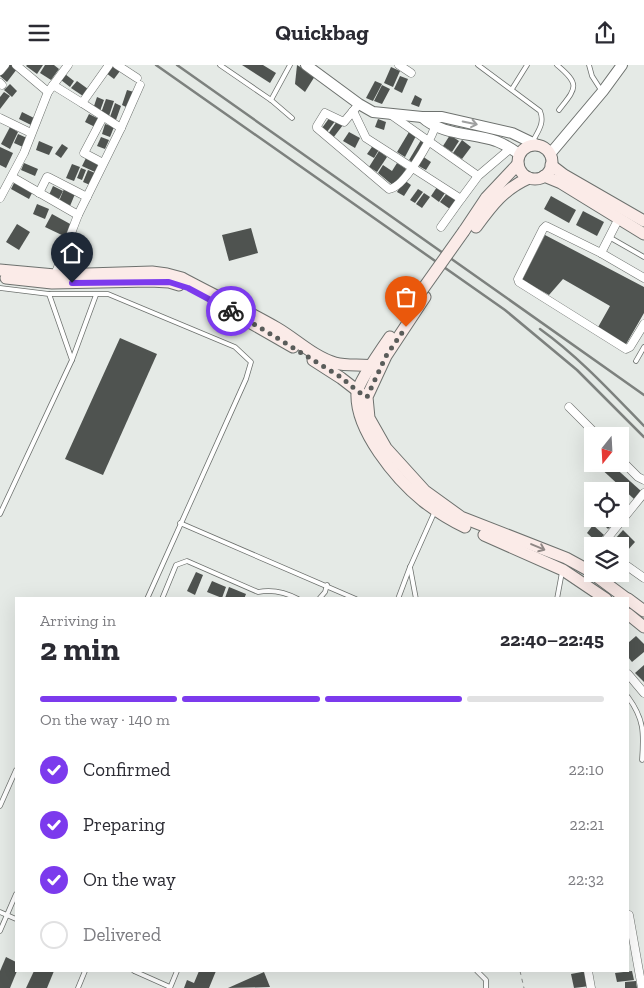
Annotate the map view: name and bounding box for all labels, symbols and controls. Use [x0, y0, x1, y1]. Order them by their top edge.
icon: menu [25, 19, 53, 47]
text: Quickbag [275, 19, 369, 46]
icon: share [591, 19, 619, 47]
one-way arrow [461, 119, 477, 128]
pin [51, 232, 93, 283]
icon: home [58, 239, 86, 267]
pin [385, 276, 427, 327]
icon: bag [392, 283, 420, 311]
courier [206, 286, 256, 336]
icon: bike [217, 297, 245, 325]
north arrow [584, 427, 629, 473]
map controls [584, 427, 629, 582]
button: locate [584, 482, 629, 527]
button: layers [584, 537, 629, 582]
one-way arrow [531, 543, 546, 552]
text: Arriving in [40, 611, 116, 630]
text: 22:40–22:45 [500, 628, 604, 651]
text: 2 min [40, 630, 120, 668]
text: On the way · 140 m [40, 710, 170, 729]
icon: check [40, 756, 68, 784]
text: Confirmed [83, 758, 170, 781]
text: 22:10 [569, 760, 604, 779]
icon: check [40, 811, 68, 839]
text: Preparing [83, 813, 165, 836]
text: 22:21 [570, 815, 604, 834]
icon: check [40, 866, 68, 894]
text: On the way [83, 868, 176, 891]
text: 22:32 [568, 870, 604, 889]
text: Delivered [83, 923, 161, 946]

